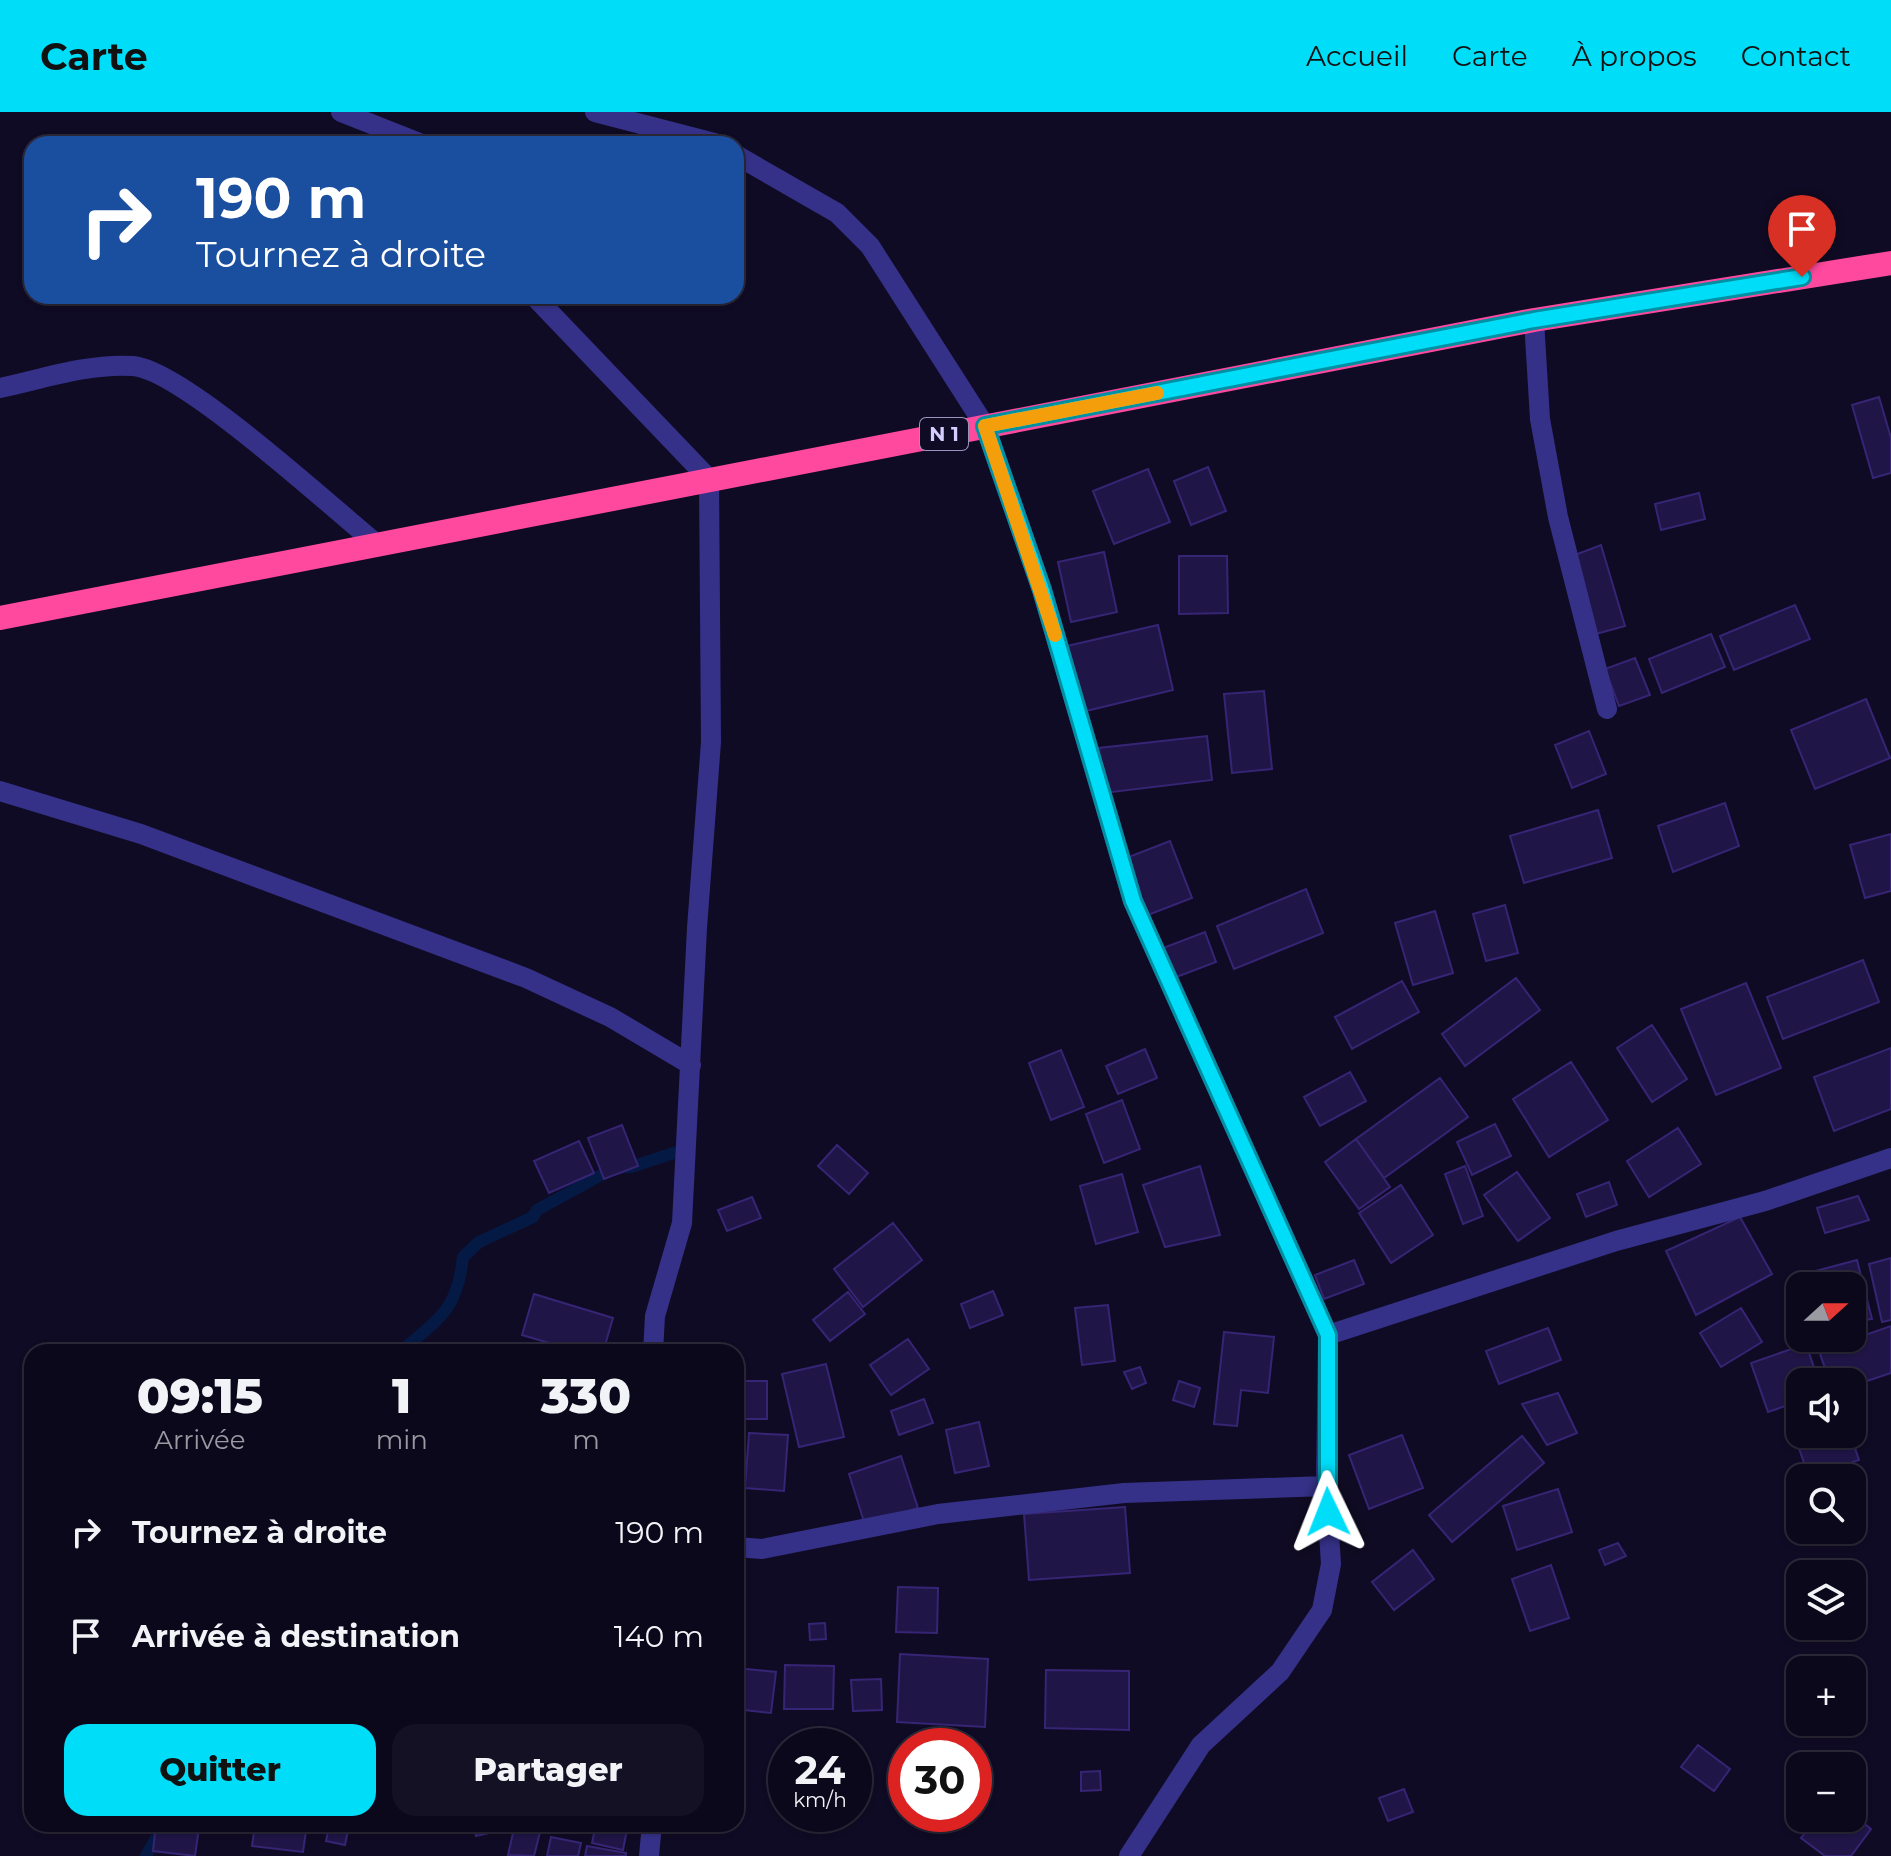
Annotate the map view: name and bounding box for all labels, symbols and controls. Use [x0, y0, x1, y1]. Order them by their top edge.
text: Carte [40, 33, 148, 80]
text: Accueil [1306, 39, 1408, 73]
text: Carte [1452, 39, 1528, 73]
text: À propos [1572, 39, 1697, 73]
text: Contact [1741, 39, 1851, 73]
text: 190 m [196, 164, 366, 232]
icon: right [64, 168, 168, 272]
pin [1768, 195, 1836, 277]
icon: arrive [1780, 207, 1824, 251]
text: Tournez à droite [196, 232, 486, 276]
road number: N 1 [920, 418, 968, 450]
north arrow [1786, 1272, 1866, 1352]
map controls [1786, 1272, 1866, 1832]
text: 09:15 [137, 1367, 263, 1425]
text: 1 [392, 1367, 412, 1425]
text: 330 [541, 1367, 631, 1425]
button: sound [1786, 1368, 1866, 1448]
text: Arrivée [154, 1424, 245, 1456]
text: min [376, 1424, 428, 1456]
text: m [572, 1424, 600, 1456]
button: search [1786, 1464, 1866, 1544]
position arrow [1286, 1470, 1370, 1554]
icon: right [64, 1510, 108, 1554]
text: Tournez à droite [132, 1514, 387, 1551]
text: 190 m [615, 1514, 704, 1551]
button: layers [1786, 1560, 1866, 1640]
icon: arrive [64, 1614, 108, 1658]
text: Arrivée à destination [132, 1618, 460, 1655]
text: 140 m [614, 1618, 704, 1655]
button: + [1786, 1656, 1866, 1736]
button: Quitter [64, 1724, 376, 1816]
button: Partager [392, 1724, 704, 1816]
speed limit sign: 30 [888, 1728, 992, 1832]
text: 24 [795, 1745, 845, 1794]
button: − [1786, 1752, 1866, 1832]
text: km/h [793, 1788, 847, 1812]

